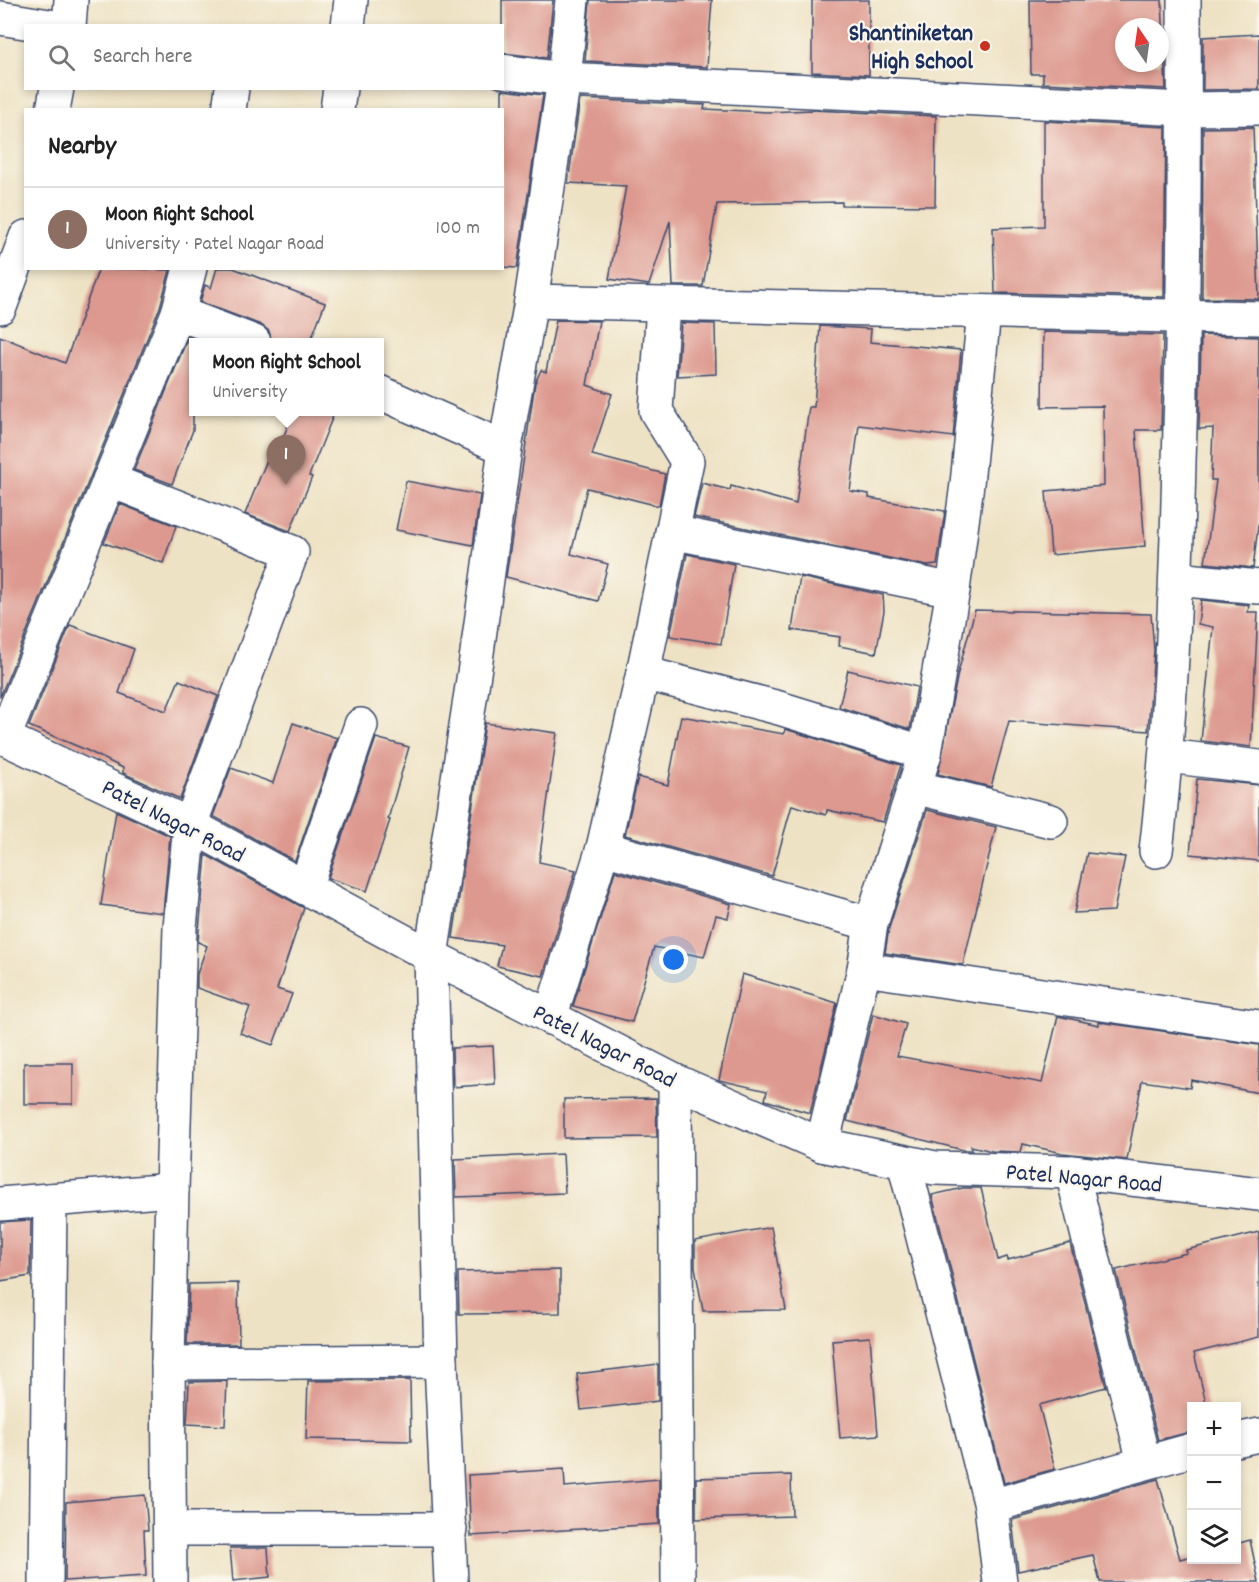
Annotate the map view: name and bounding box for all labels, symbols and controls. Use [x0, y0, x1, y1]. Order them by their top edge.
place label: Shantiniketan High School [849, 18, 973, 80]
north arrow [1115, 18, 1169, 72]
search box [24, 24, 504, 90]
marker: Shantiniketan High School [978, 39, 992, 53]
icon: search [45, 41, 78, 74]
text: Search here [93, 42, 192, 73]
text: Nearby [48, 129, 116, 166]
text: Moon Right School [105, 200, 254, 231]
text: 1 [65, 215, 70, 243]
text: 100 m [436, 215, 480, 243]
text: University · Patel Nagar Road [105, 231, 324, 259]
popup [189, 338, 384, 416]
text: Moon Right School [212, 348, 361, 379]
text: University [212, 379, 287, 407]
pin: 1 [266, 436, 306, 485]
street label: Patel Nagar Road [95, 772, 250, 873]
your location [659, 945, 688, 974]
street label: Patel Nagar Road [526, 997, 681, 1098]
street label: Patel Nagar Road [1004, 1156, 1163, 1204]
map controls [1187, 1402, 1241, 1564]
button: + [1187, 1402, 1241, 1456]
button: − [1187, 1456, 1241, 1510]
button: layers [1187, 1510, 1241, 1564]

